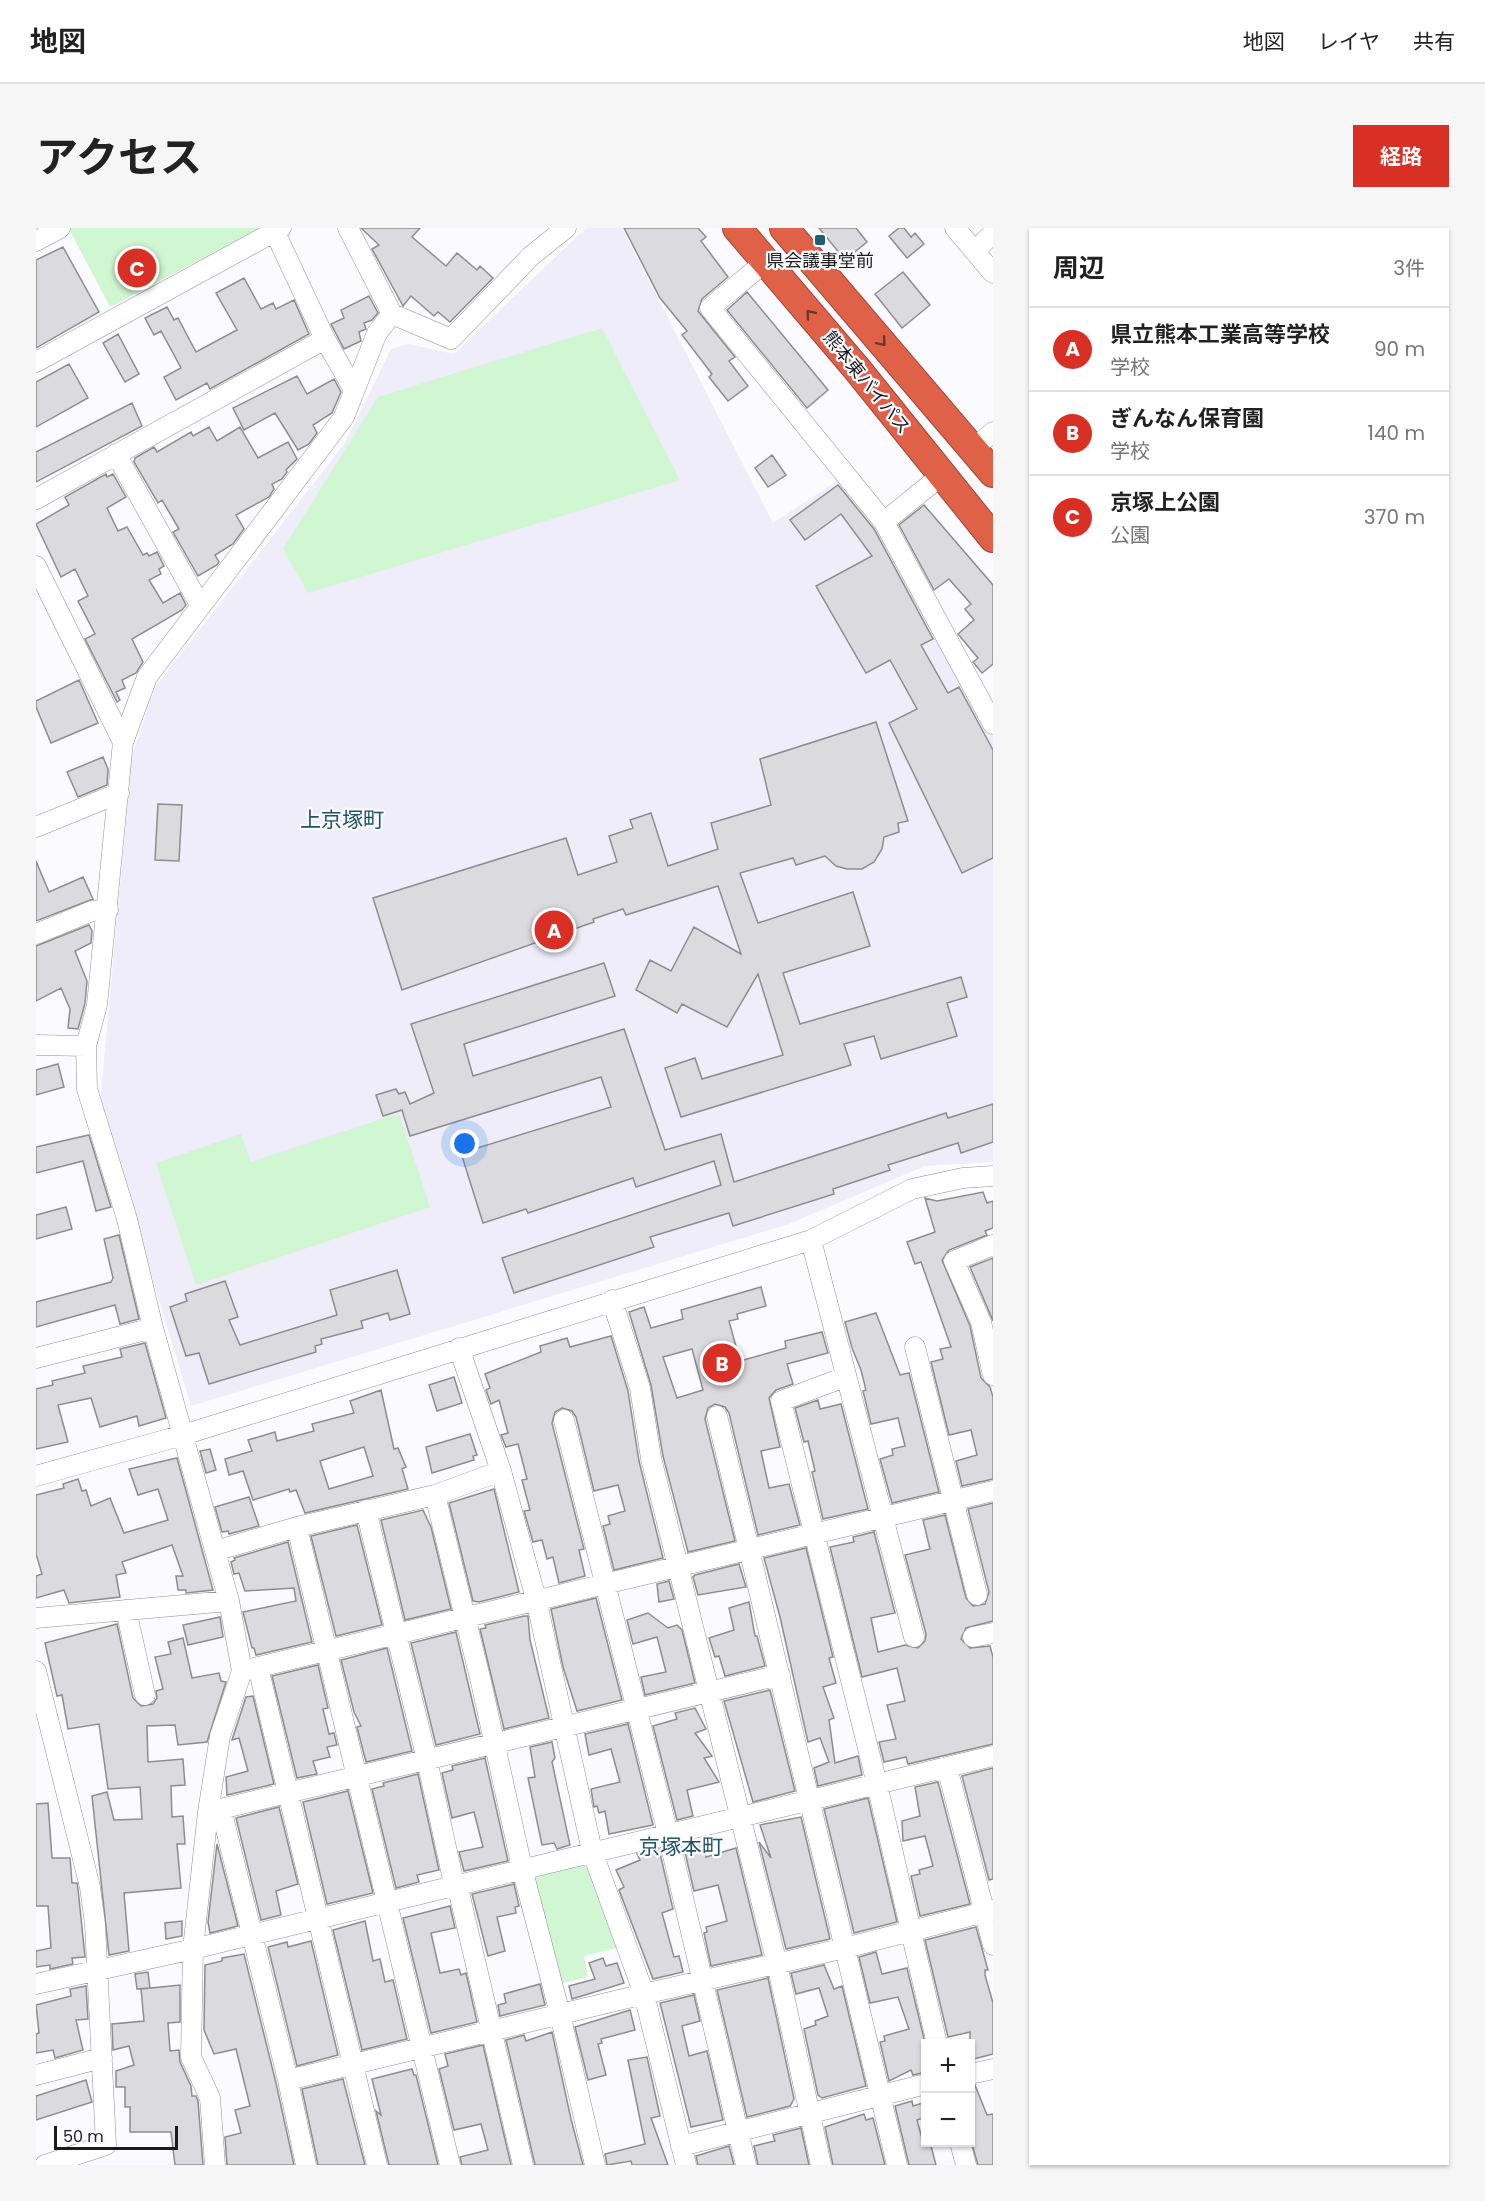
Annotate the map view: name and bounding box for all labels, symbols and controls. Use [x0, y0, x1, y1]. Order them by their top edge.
text: 地図 [30, 22, 86, 61]
text: 地図 [1243, 27, 1285, 56]
text: レイヤ [1318, 27, 1380, 56]
text: 共有 [1413, 27, 1455, 56]
button: 経路 [1353, 125, 1449, 187]
text: アクセス [36, 128, 202, 187]
marker: 県会議事堂前 [813, 233, 827, 247]
pin: C [118, 246, 156, 291]
place label: 県会議事堂前 [766, 248, 874, 273]
text: 周辺 [1053, 250, 1105, 286]
text: 3件 [1393, 254, 1425, 282]
one-way arrow [806, 310, 817, 321]
text: 県立熊本工業高等学校 [1110, 319, 1330, 350]
street label: 熊本東バイパス [818, 325, 916, 439]
one-way arrow [875, 335, 886, 346]
text: A [1065, 335, 1080, 363]
text: 90 m [1374, 335, 1425, 363]
text: 学校 [1110, 353, 1150, 381]
text: ぎんなん保育園 [1110, 403, 1264, 434]
text: B [1066, 419, 1079, 447]
text: 140 m [1368, 419, 1425, 447]
text: 学校 [1110, 437, 1150, 465]
text: 京塚上公園 [1110, 487, 1220, 518]
text: C [1065, 503, 1080, 531]
text: 370 m [1364, 503, 1425, 531]
text: 公園 [1110, 521, 1150, 549]
district label: 上京塚町 [300, 805, 384, 834]
pin: A [534, 908, 574, 952]
your location [450, 1129, 479, 1158]
pin: B [702, 1340, 742, 1386]
district label: 京塚本町 [639, 1832, 723, 1861]
map controls [921, 2039, 975, 2147]
button: + [921, 2039, 975, 2093]
button: − [921, 2093, 975, 2147]
scale bar [54, 2123, 178, 2150]
text: 50 m [63, 2125, 104, 2148]

